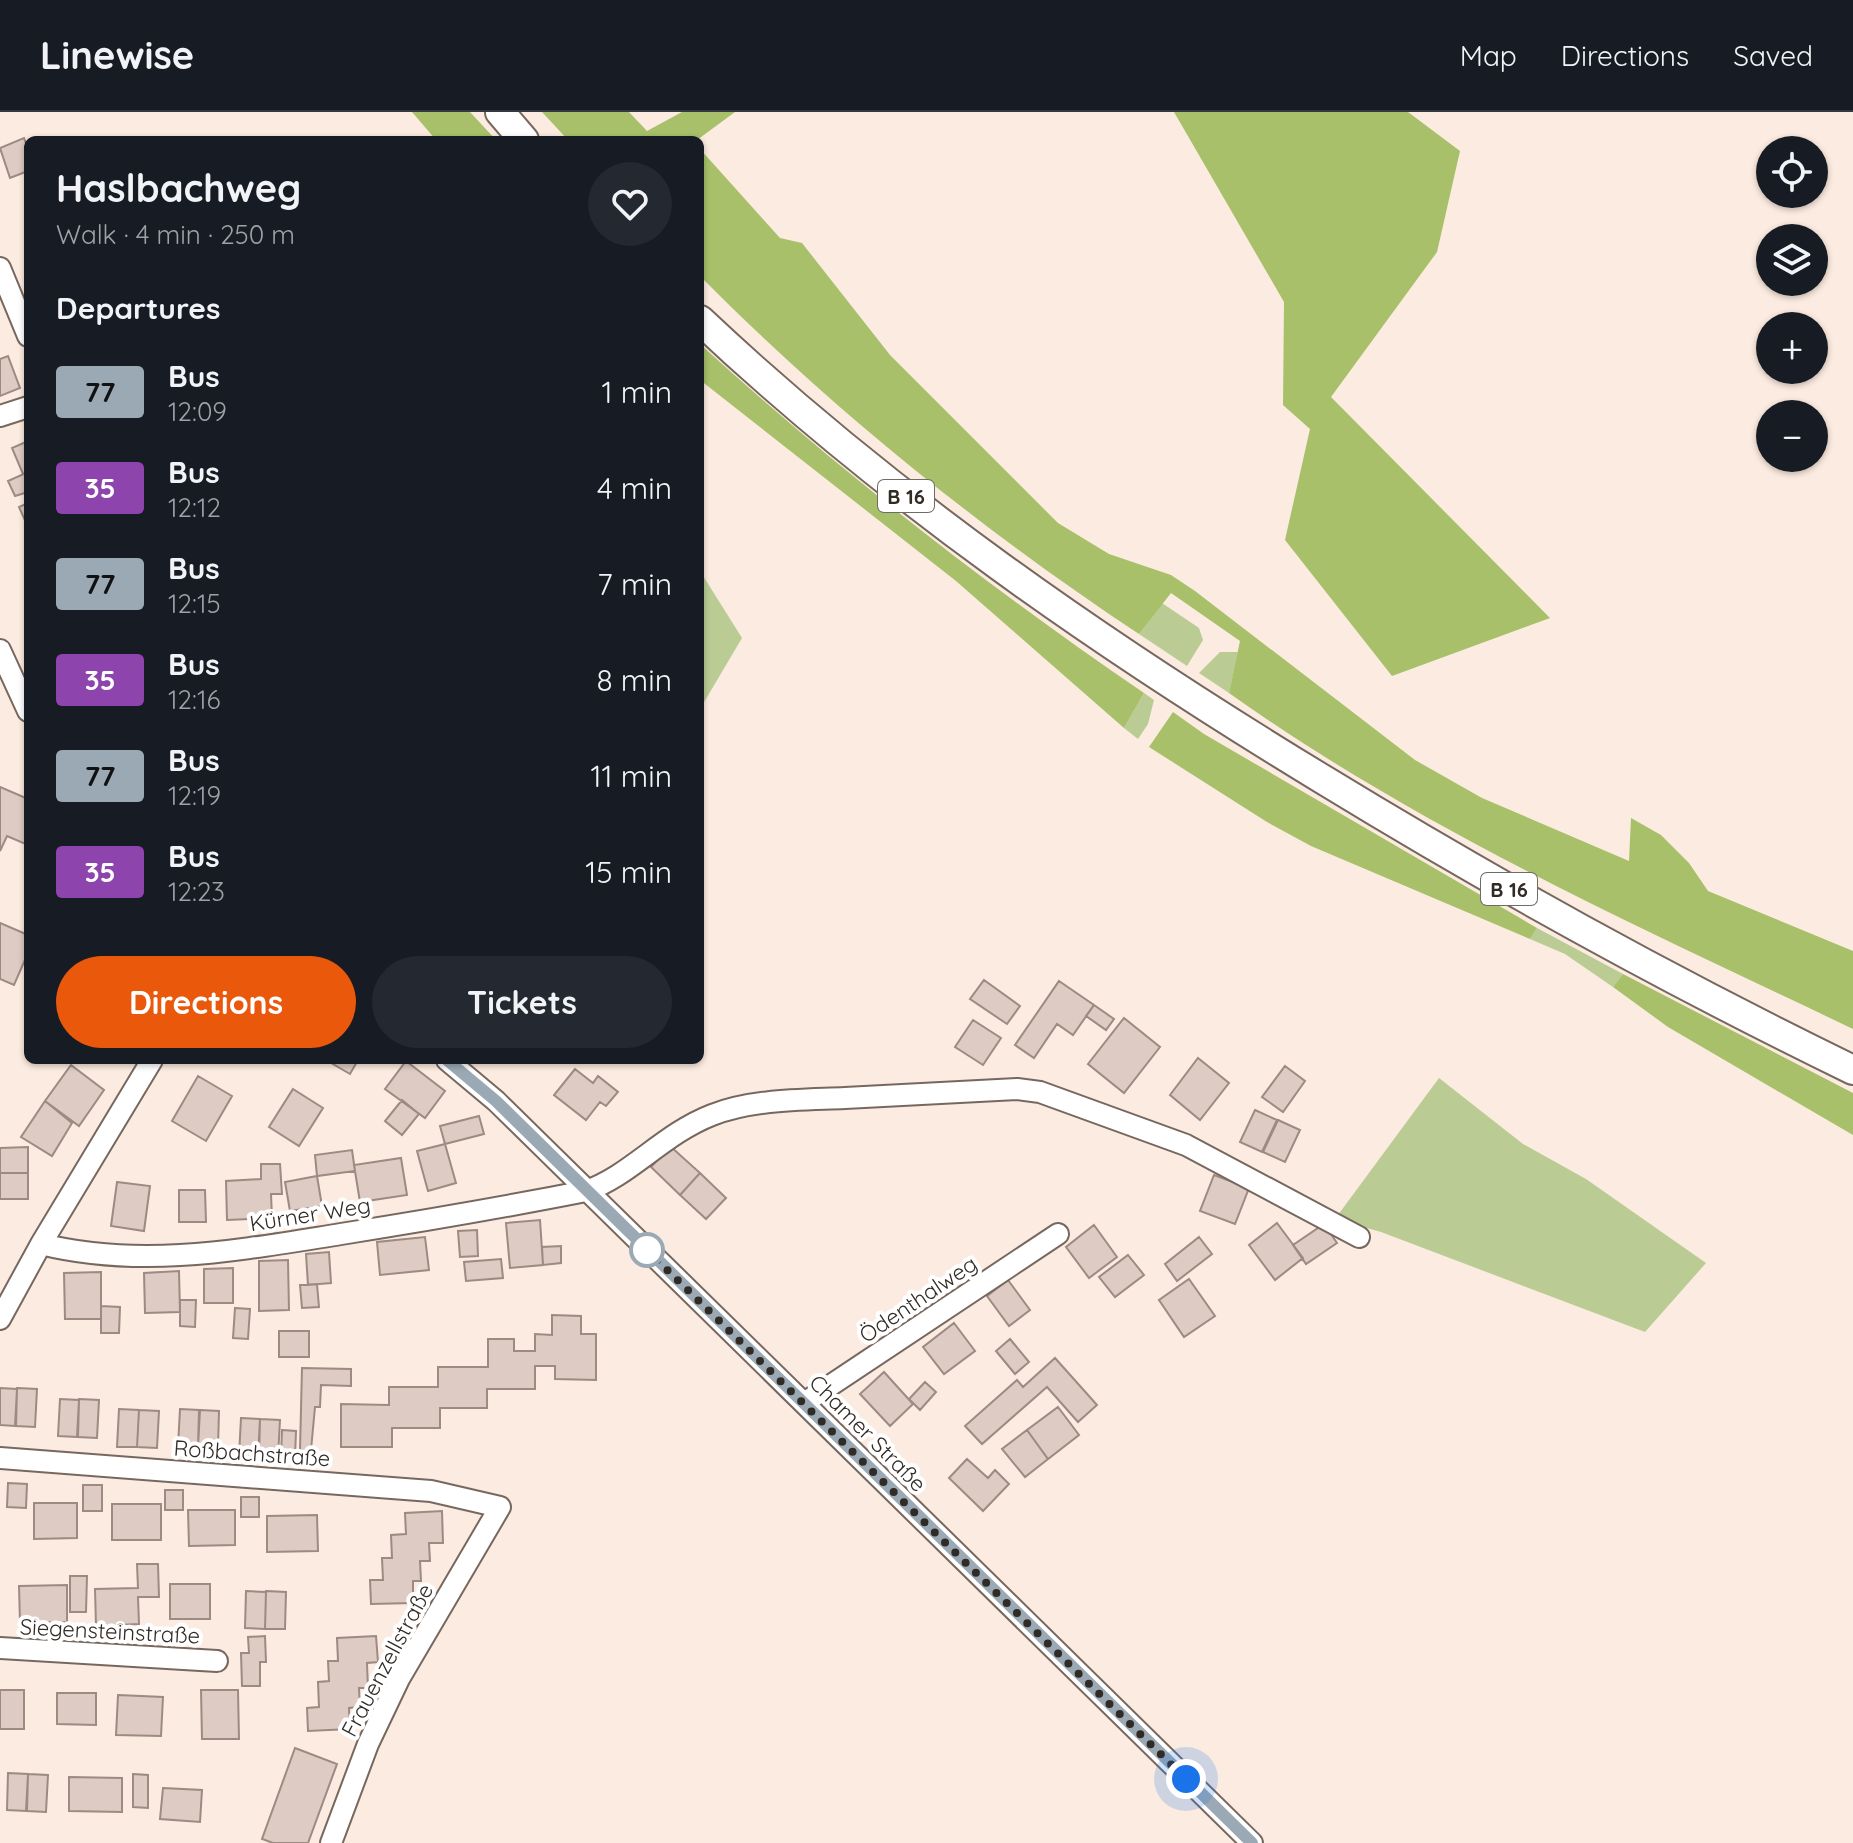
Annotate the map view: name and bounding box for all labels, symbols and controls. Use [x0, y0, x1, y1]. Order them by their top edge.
text: Linewise [40, 31, 194, 79]
text: Map [1460, 38, 1517, 73]
text: Directions [1561, 38, 1689, 73]
text: Saved [1733, 38, 1813, 73]
map controls [1756, 136, 1828, 472]
button: locate [1756, 136, 1828, 208]
button: heart [588, 162, 672, 246]
text: Haslbachweg [56, 164, 301, 212]
text: Walk · 4 min · 250 m [56, 218, 295, 251]
button: layers [1756, 224, 1828, 296]
text: Departures [56, 289, 221, 327]
button: + [1756, 312, 1828, 384]
text: Bus [168, 357, 220, 395]
text: 1 min [602, 373, 672, 411]
text: 77 [85, 374, 115, 409]
text: 12:09 [168, 395, 227, 428]
button: − [1756, 400, 1828, 472]
text: Bus [168, 453, 220, 491]
text: 4 min [597, 469, 672, 507]
text: 35 [84, 470, 116, 505]
road number: B 16 [878, 480, 934, 512]
text: 12:12 [168, 491, 221, 524]
text: Bus [168, 549, 220, 587]
text: 7 min [597, 565, 672, 603]
text: 77 [85, 566, 115, 601]
text: 12:15 [168, 587, 221, 620]
text: Bus [168, 645, 220, 683]
text: 8 min [596, 661, 672, 699]
text: 35 [84, 662, 116, 697]
text: 12:16 [168, 683, 221, 716]
text: Bus [168, 741, 220, 779]
text: 11 min [590, 757, 672, 795]
text: 77 [85, 758, 115, 793]
text: 12:19 [168, 779, 221, 812]
text: Bus [168, 837, 220, 875]
text: 15 min [585, 853, 672, 891]
text: 35 [84, 854, 116, 889]
road number: B 16 [1481, 873, 1537, 905]
text: 12:23 [168, 875, 225, 908]
button: Directions [56, 956, 356, 1048]
button: Tickets [372, 956, 672, 1048]
street label: Kürner Weg [247, 1191, 373, 1237]
unlabelled marker [630, 1233, 664, 1267]
street label: Ödenthalweg [854, 1249, 982, 1349]
street label: Chamer Straße [804, 1369, 932, 1497]
street label: Roßbachstraße [173, 1434, 331, 1472]
street label: Frauenzellstraße [335, 1579, 439, 1741]
street label: Siegensteinstraße [19, 1612, 201, 1650]
your location [1166, 1759, 1206, 1799]

